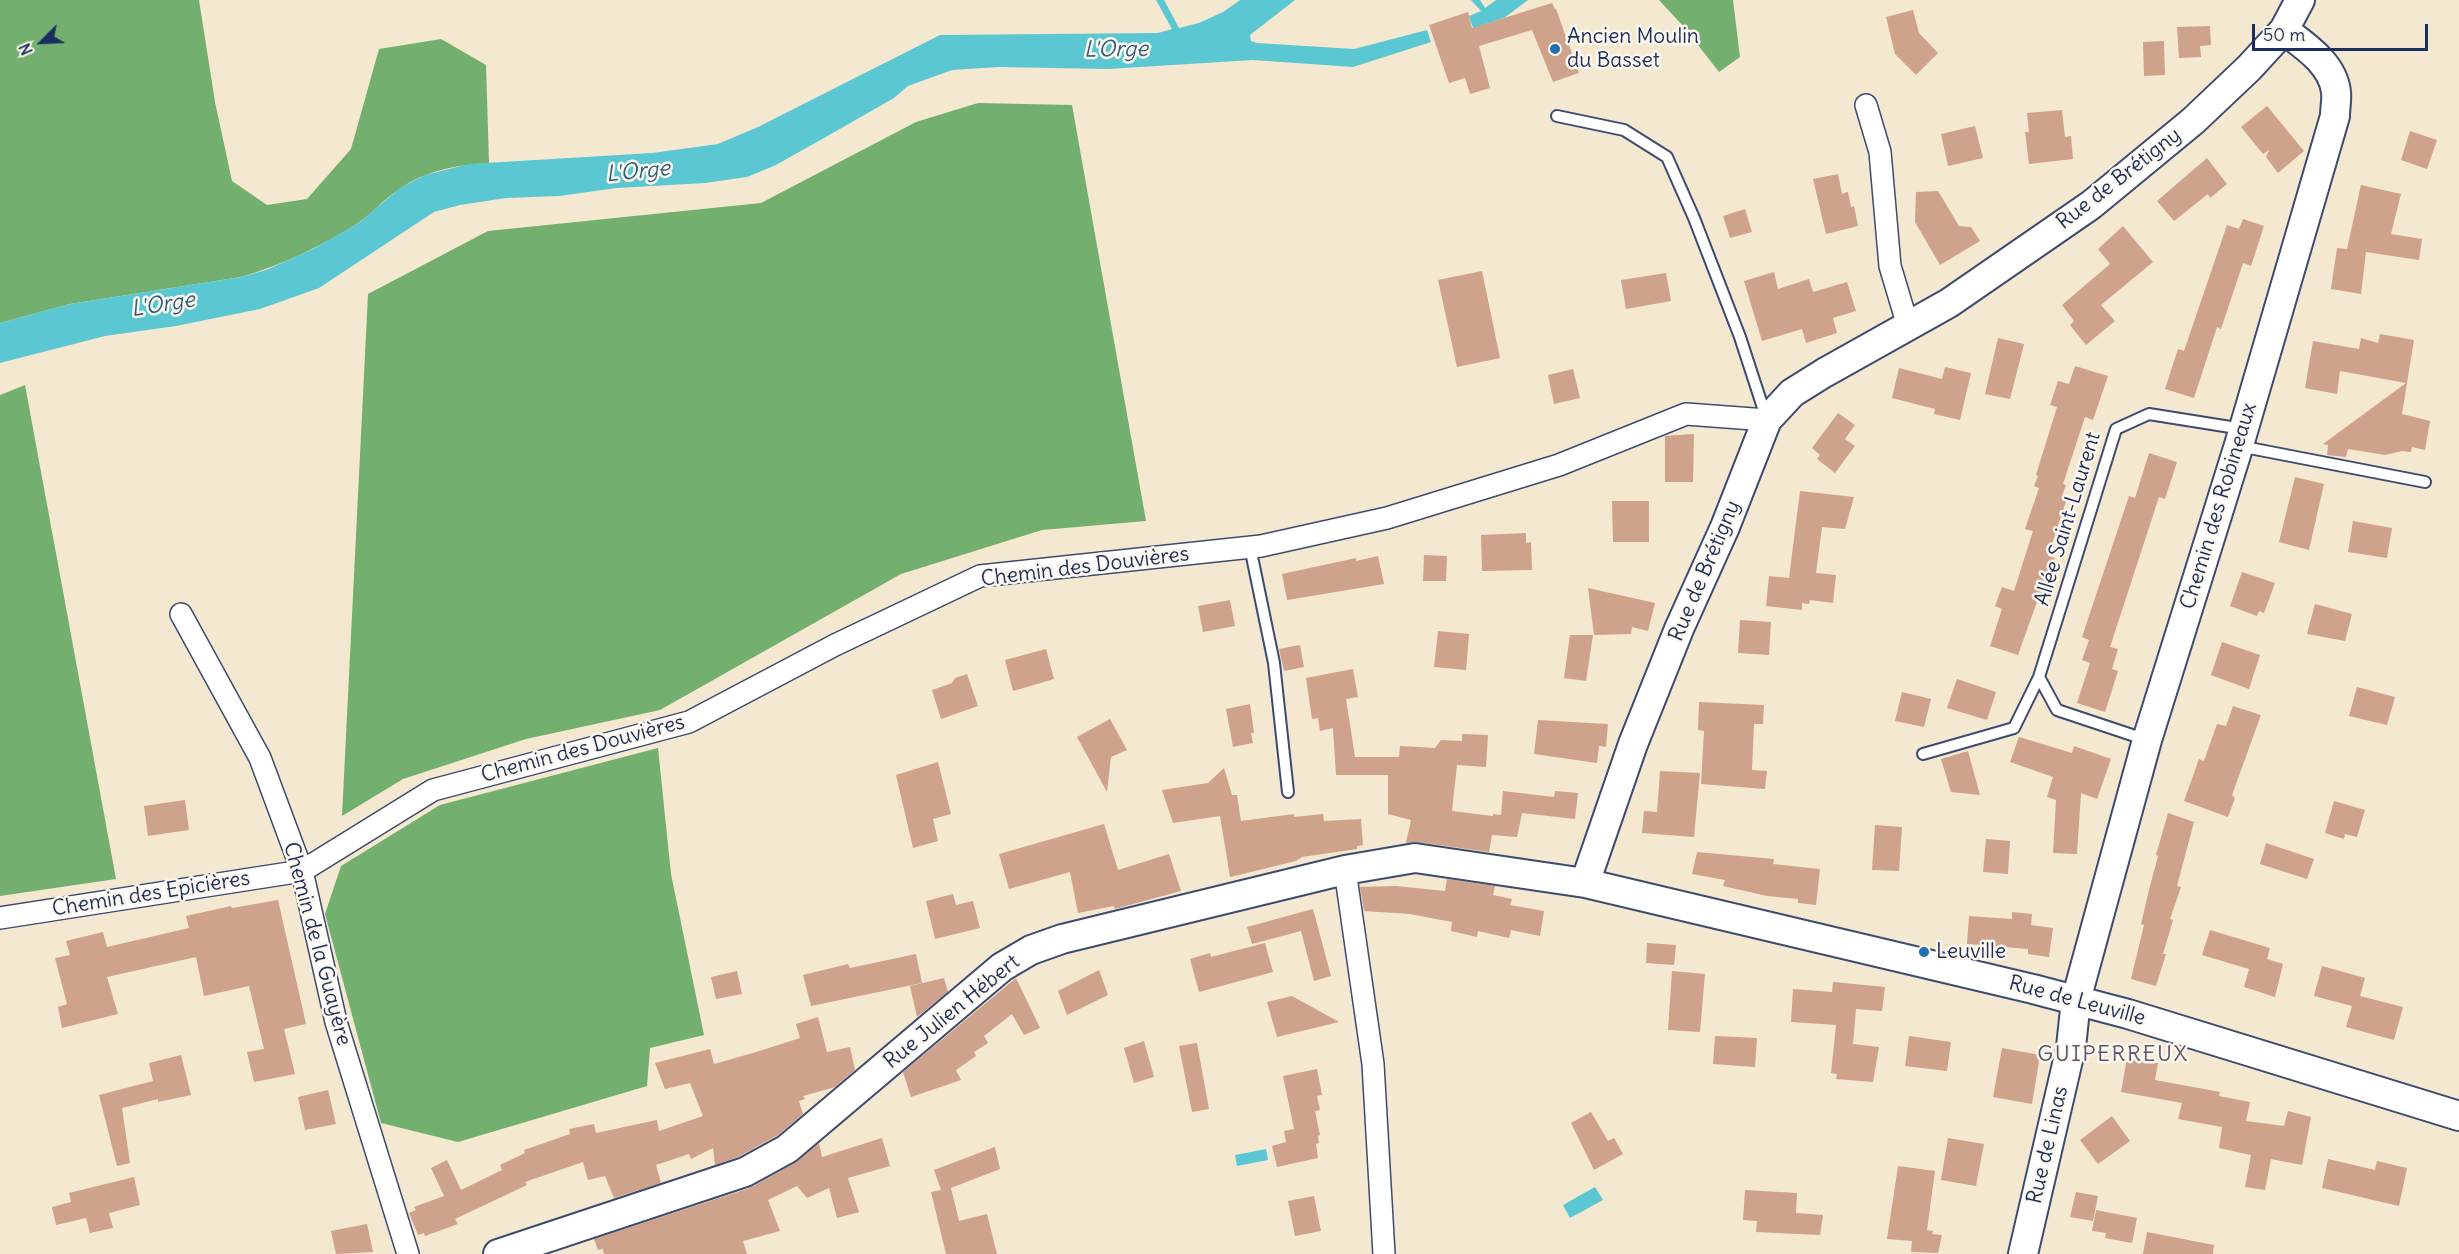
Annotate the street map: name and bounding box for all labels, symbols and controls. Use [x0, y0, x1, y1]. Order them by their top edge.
north arrow [12, 12, 72, 72]
scale bar [2255, 12, 2430, 50]
text: 50 m [2263, 23, 2305, 46]
place label: Ancien Moulin du Basset [1567, 24, 1699, 74]
water label: L'Orge [1084, 36, 1148, 64]
text: N [14, 40, 37, 58]
marker: Ancien Moulin du Basset [1548, 42, 1562, 56]
street label: Rue de Brétigny [2052, 123, 2186, 235]
water label: L'Orge [605, 156, 671, 188]
water label: L'Orge [129, 287, 197, 323]
street label: Chemin des Robineaux [2176, 400, 2262, 612]
street label: Allée Saint-Laurent [2030, 429, 2106, 609]
street label: Rue de Brétigny [1664, 497, 1746, 645]
street label: Chemin des Douvières [979, 542, 1191, 592]
street label: Chemin des Douvières [478, 710, 688, 788]
street label: Chemin de la Guayère [278, 840, 356, 1048]
street label: Chemin des Epicières [50, 866, 252, 922]
place label: Leuville [1936, 939, 2006, 965]
marker: Leuville [1917, 945, 1931, 959]
street label: Rue Julien Hébert [879, 950, 1025, 1074]
street label: Rue de Leuville [2006, 971, 2148, 1031]
district label: GUIPERREUX [2037, 1042, 2189, 1068]
street label: Rue de Linas [2022, 1084, 2074, 1206]

